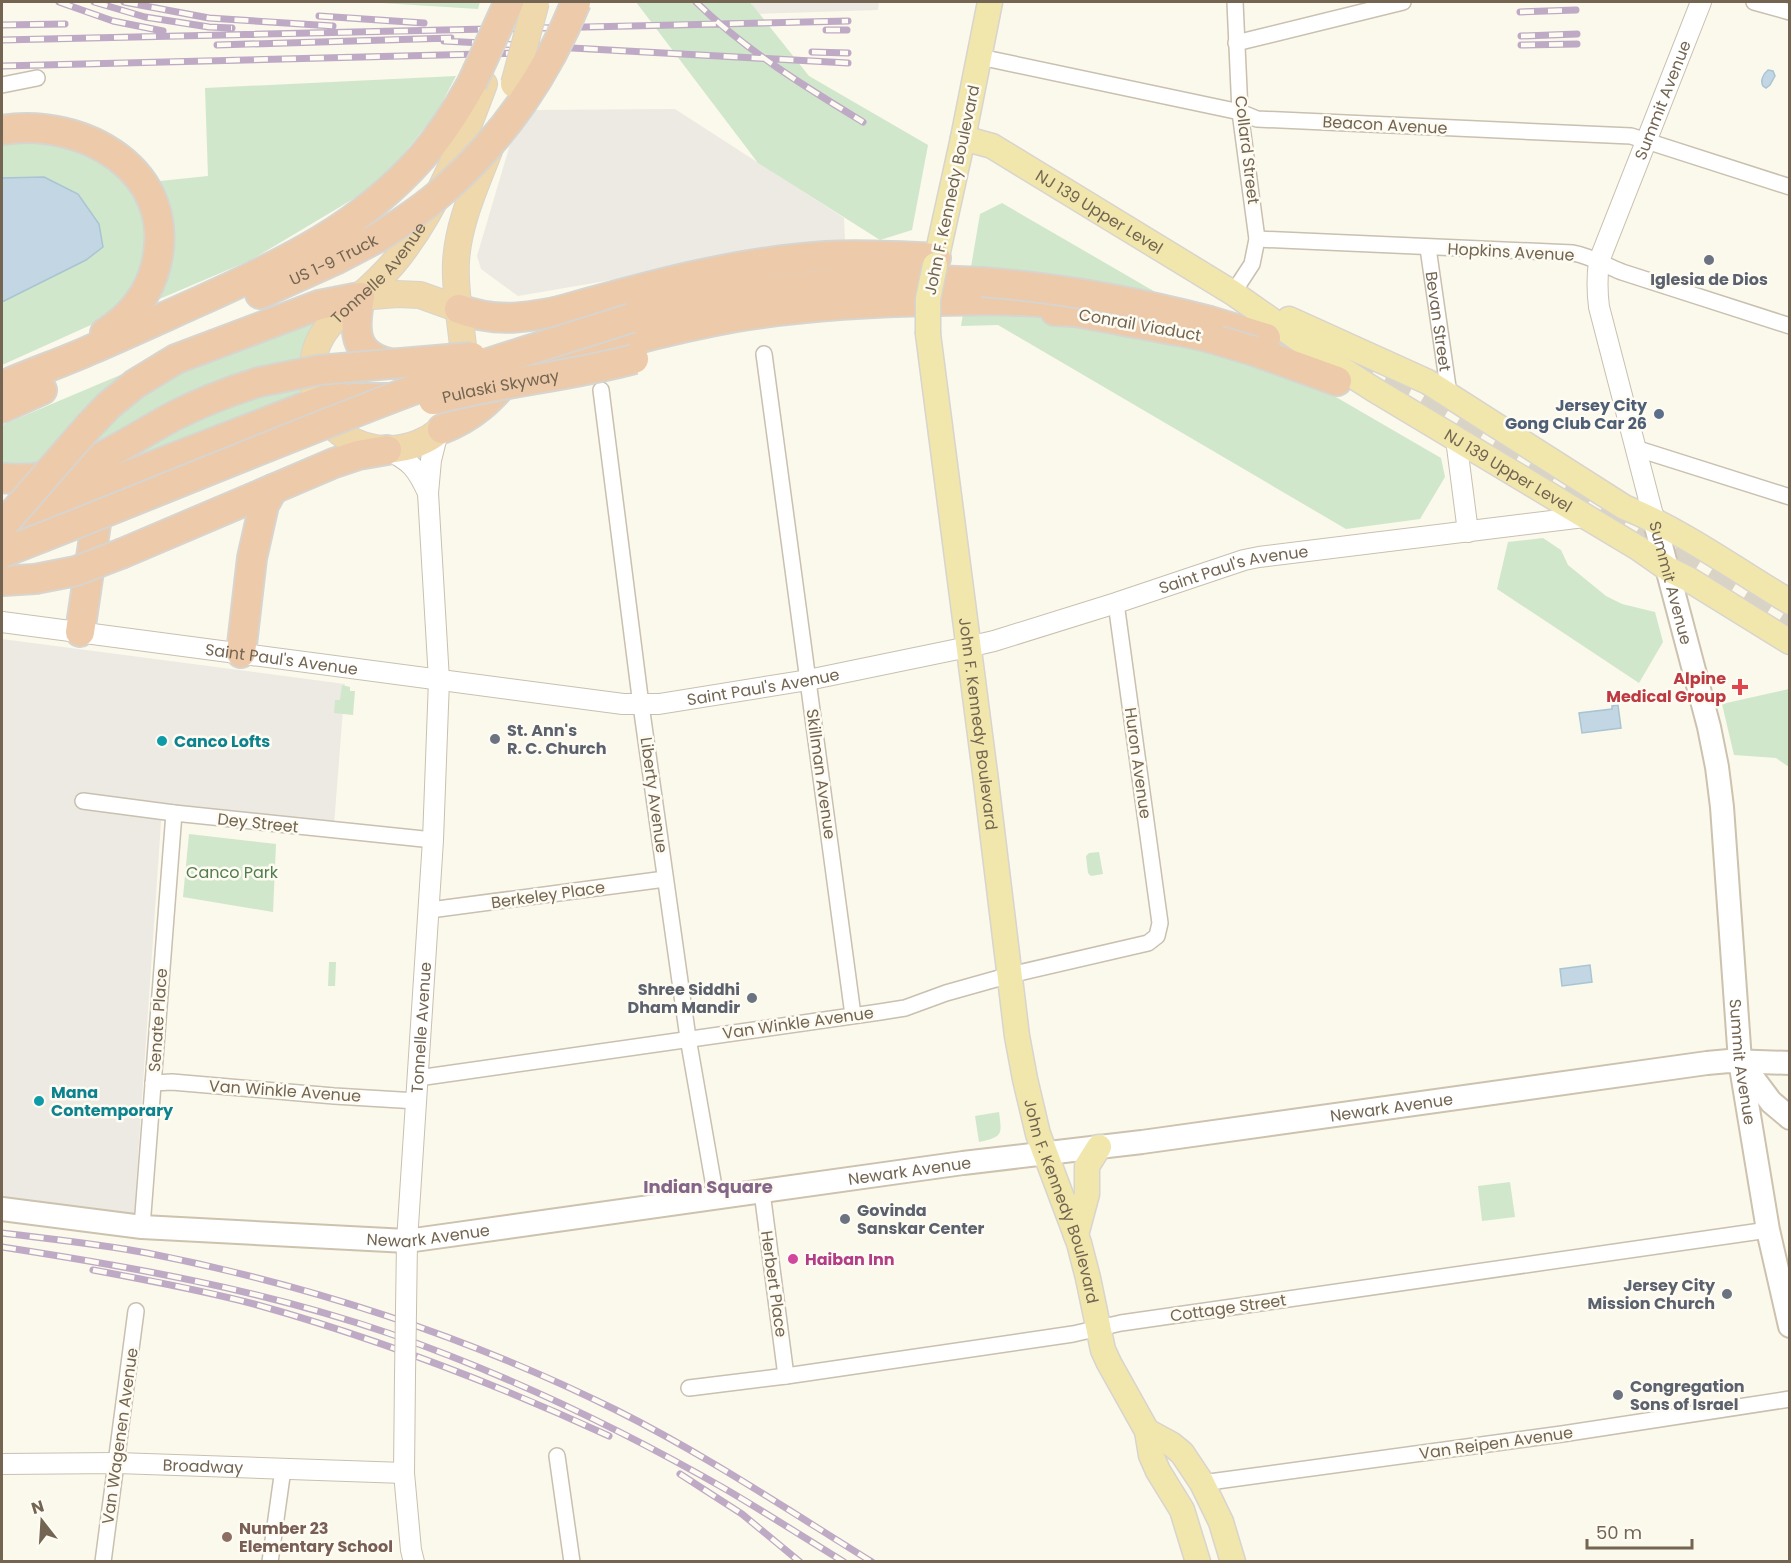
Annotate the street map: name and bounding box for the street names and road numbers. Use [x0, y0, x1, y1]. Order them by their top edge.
street label: Summit Avenue [1628, 37, 1696, 163]
street label: John F. Kennedy Boulevard [919, 83, 985, 297]
street label: Collard Street [1229, 94, 1265, 206]
street label: Beacon Avenue [1322, 110, 1448, 140]
street label: NJ 139 Upper Level [1031, 164, 1168, 259]
street label: Tonnelle Avenue [325, 218, 431, 329]
street label: US 1-9 Truck [285, 228, 382, 291]
street label: Hopkins Avenue [1447, 237, 1575, 267]
street label: Bevan Street [1420, 270, 1457, 373]
street label: Conrail Viaduct [1077, 303, 1203, 347]
street label: Pulaski Skyway [440, 364, 561, 409]
street label: NJ 139 Upper Level [1440, 423, 1577, 517]
street label: Summit Avenue [1644, 519, 1698, 647]
street label: Saint Paul's Avenue [1156, 540, 1310, 599]
street label: John F. Kennedy Boulevard [953, 616, 1003, 831]
street label: Saint Paul's Avenue [204, 637, 360, 680]
street label: Saint Paul's Avenue [685, 662, 841, 711]
street label: Huron Avenue [1119, 706, 1157, 820]
street label: Skillman Avenue [800, 707, 842, 841]
street label: Liberty Avenue [634, 736, 674, 854]
street label: Dey Street [216, 807, 300, 839]
street label: Berkeley Place [490, 876, 606, 914]
street label: Tonnelle Avenue [405, 961, 437, 1094]
street label: Senate Place [143, 967, 173, 1073]
street label: Summit Avenue [1724, 998, 1762, 1127]
street label: Van Winkle Avenue [721, 1001, 875, 1045]
street label: Van Winkle Avenue [208, 1074, 362, 1108]
street label: Newark Avenue [1329, 1087, 1454, 1127]
street label: John F. Kennedy Boulevard [1019, 1096, 1104, 1305]
street label: Newark Avenue [847, 1151, 972, 1190]
street label: Newark Avenue [366, 1218, 491, 1253]
street label: Herbert Place [755, 1229, 793, 1339]
street label: Cottage Street [1169, 1288, 1288, 1328]
street label: Van Wagenen Avenue [96, 1346, 144, 1526]
street label: Van Reipen Avenue [1418, 1421, 1574, 1465]
street label: Broadway [162, 1453, 244, 1479]

